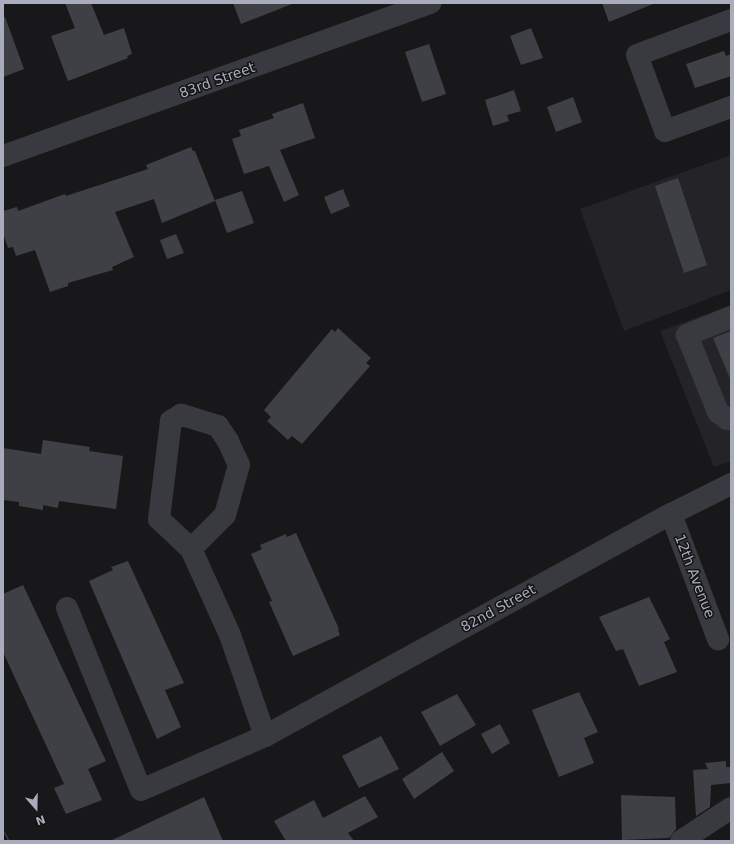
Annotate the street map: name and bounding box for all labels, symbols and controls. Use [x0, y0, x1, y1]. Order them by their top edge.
street label: 83rd Street [177, 59, 257, 101]
street label: 12th Avenue [671, 532, 719, 620]
street label: 82nd Street [458, 581, 538, 635]
north arrow [16, 788, 56, 828]
text: N [34, 812, 47, 827]

